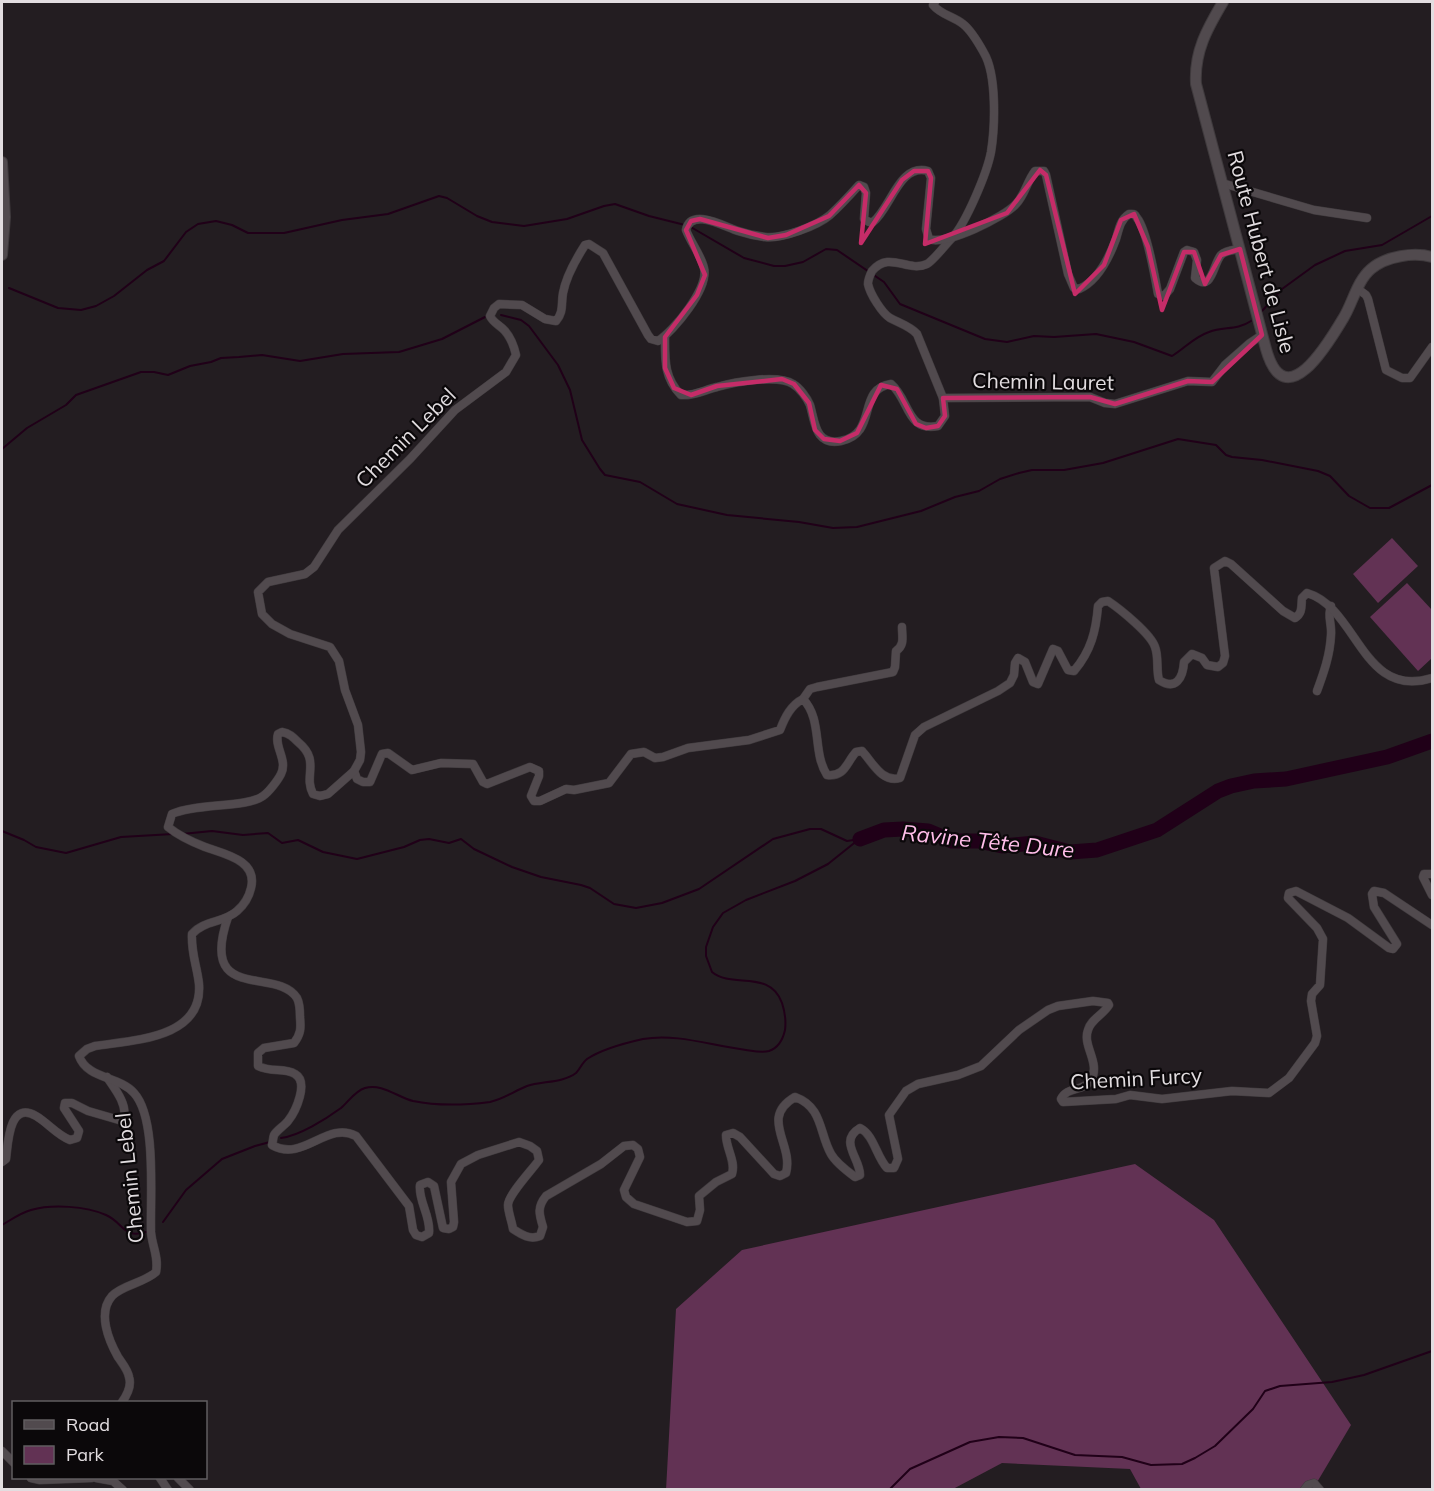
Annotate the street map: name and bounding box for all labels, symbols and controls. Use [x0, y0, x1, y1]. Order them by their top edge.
street label: Route Hubert de Lisle [1222, 148, 1302, 356]
street label: Chemin Lauret [972, 367, 1114, 395]
street label: Chemin Lebel [350, 382, 461, 493]
water label: Ravine Tête Dure [900, 818, 1076, 864]
street label: Chemin Furcy [1069, 1062, 1203, 1094]
street label: Chemin Lebel [109, 1112, 149, 1245]
legend [12, 1401, 207, 1479]
text: Road [66, 1413, 110, 1436]
text: Park [66, 1443, 105, 1466]

